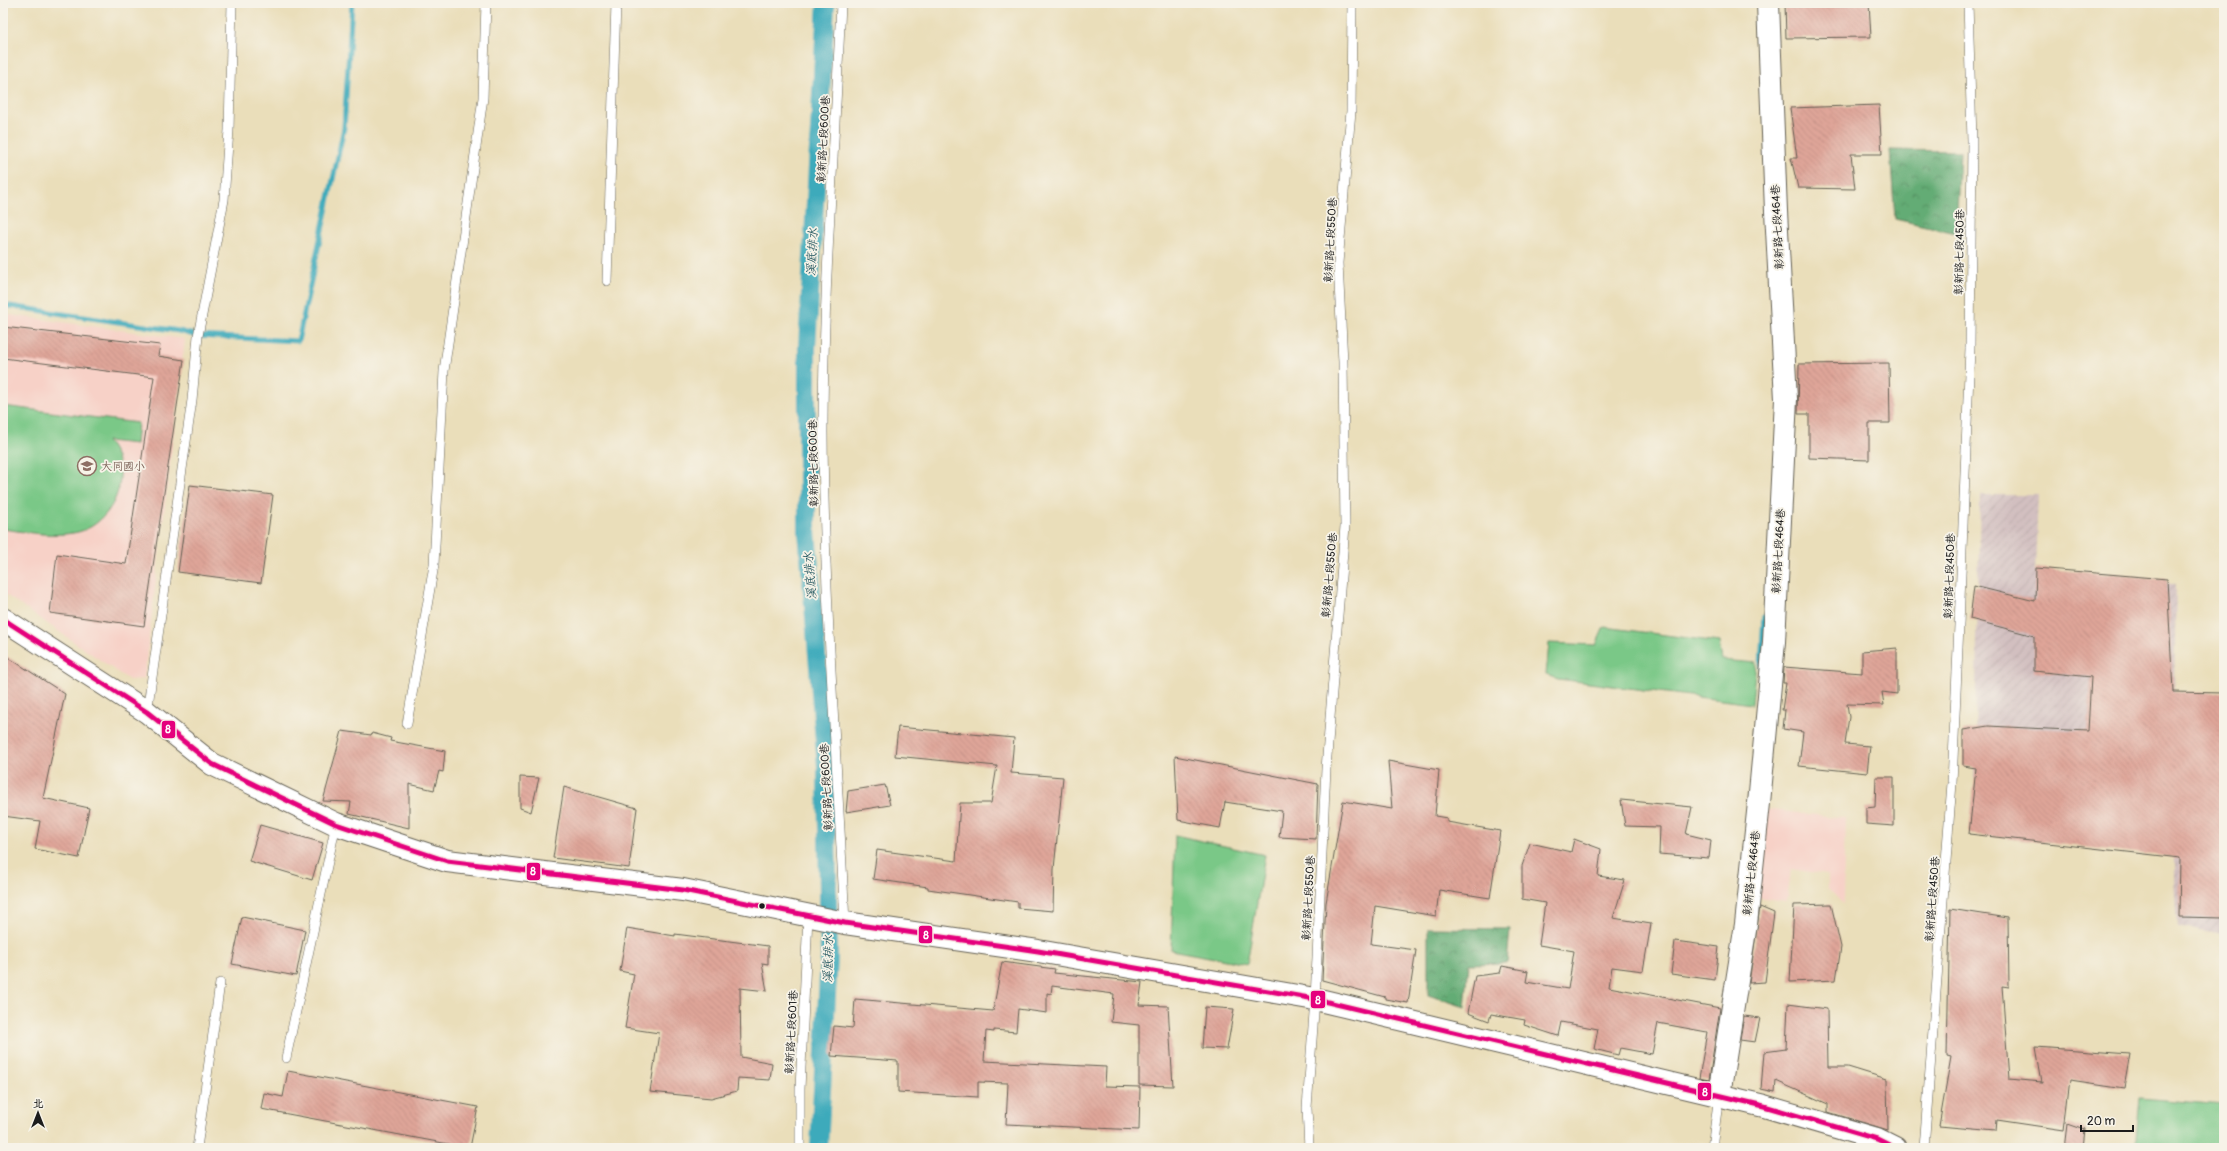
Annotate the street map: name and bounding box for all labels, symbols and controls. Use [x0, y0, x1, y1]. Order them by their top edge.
street label: 彰新路七段600巷 [815, 95, 832, 183]
street label: 彰新路七段464巷 [1769, 184, 1786, 270]
street label: 彰新路七段550巷 [1322, 197, 1339, 283]
street label: 彰新路七段450巷 [1952, 209, 1967, 295]
water label: 溪底排水 [804, 227, 821, 276]
street label: 彰新路七段600巷 [806, 419, 821, 507]
school or university icon: 大同國小 [76, 455, 98, 477]
place label: 大同國小 [101, 460, 145, 473]
street label: 彰新路七段464巷 [1770, 508, 1787, 594]
street label: 彰新路七段550巷 [1319, 532, 1340, 618]
street label: 彰新路七段450巷 [1942, 533, 1957, 619]
water label: 溪底排水 [801, 550, 820, 601]
line badge: 8 [161, 720, 176, 739]
text: 8 [165, 723, 171, 736]
street label: 彰新路七段600巷 [818, 743, 835, 831]
street label: 彰新路七段464巷 [1741, 830, 1762, 916]
street label: 彰新路七段550巷 [1300, 855, 1317, 941]
street label: 彰新路七段450巷 [1923, 856, 1942, 942]
line badge: 8 [526, 862, 541, 881]
text: 8 [530, 865, 536, 878]
unlabelled marker [757, 901, 767, 911]
line badge: 8 [918, 925, 933, 944]
text: 8 [923, 929, 929, 942]
water label: 溪底排水 [821, 934, 836, 983]
street label: 彰新路七段601巷 [783, 990, 800, 1074]
line badge: 8 [1310, 990, 1326, 1009]
text: 8 [1315, 994, 1321, 1007]
line badge: 8 [1697, 1082, 1712, 1101]
text: 8 [1702, 1086, 1708, 1099]
north arrow [18, 1093, 58, 1133]
text: 北 [33, 1097, 44, 1110]
scale bar [2081, 1107, 2133, 1133]
text: 20 m [2087, 1114, 2116, 1129]

